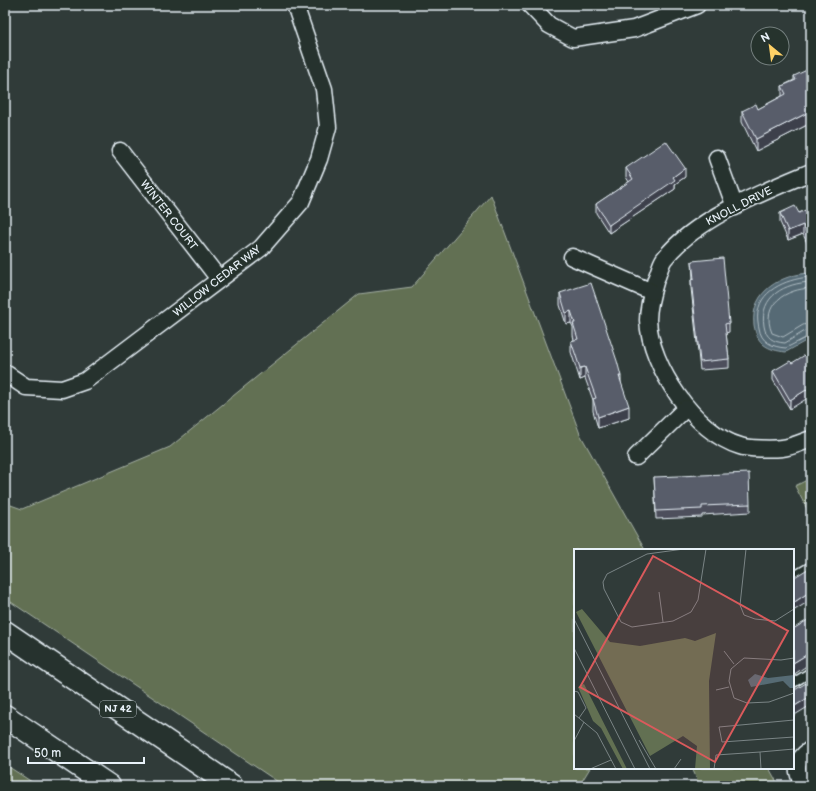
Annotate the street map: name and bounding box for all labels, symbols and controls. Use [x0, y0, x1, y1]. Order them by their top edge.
north arrow [750, 26, 790, 66]
text: N [759, 30, 772, 45]
street label: WINTER COURT [138, 177, 201, 253]
street label: KNOLL DRIVE [704, 184, 774, 228]
street label: WILLOW CEDAR WAY [170, 242, 264, 319]
inset map [574, 549, 794, 769]
road number: NJ 42 [100, 701, 136, 717]
scale bar [28, 739, 144, 765]
text: 50 m [34, 746, 61, 761]

